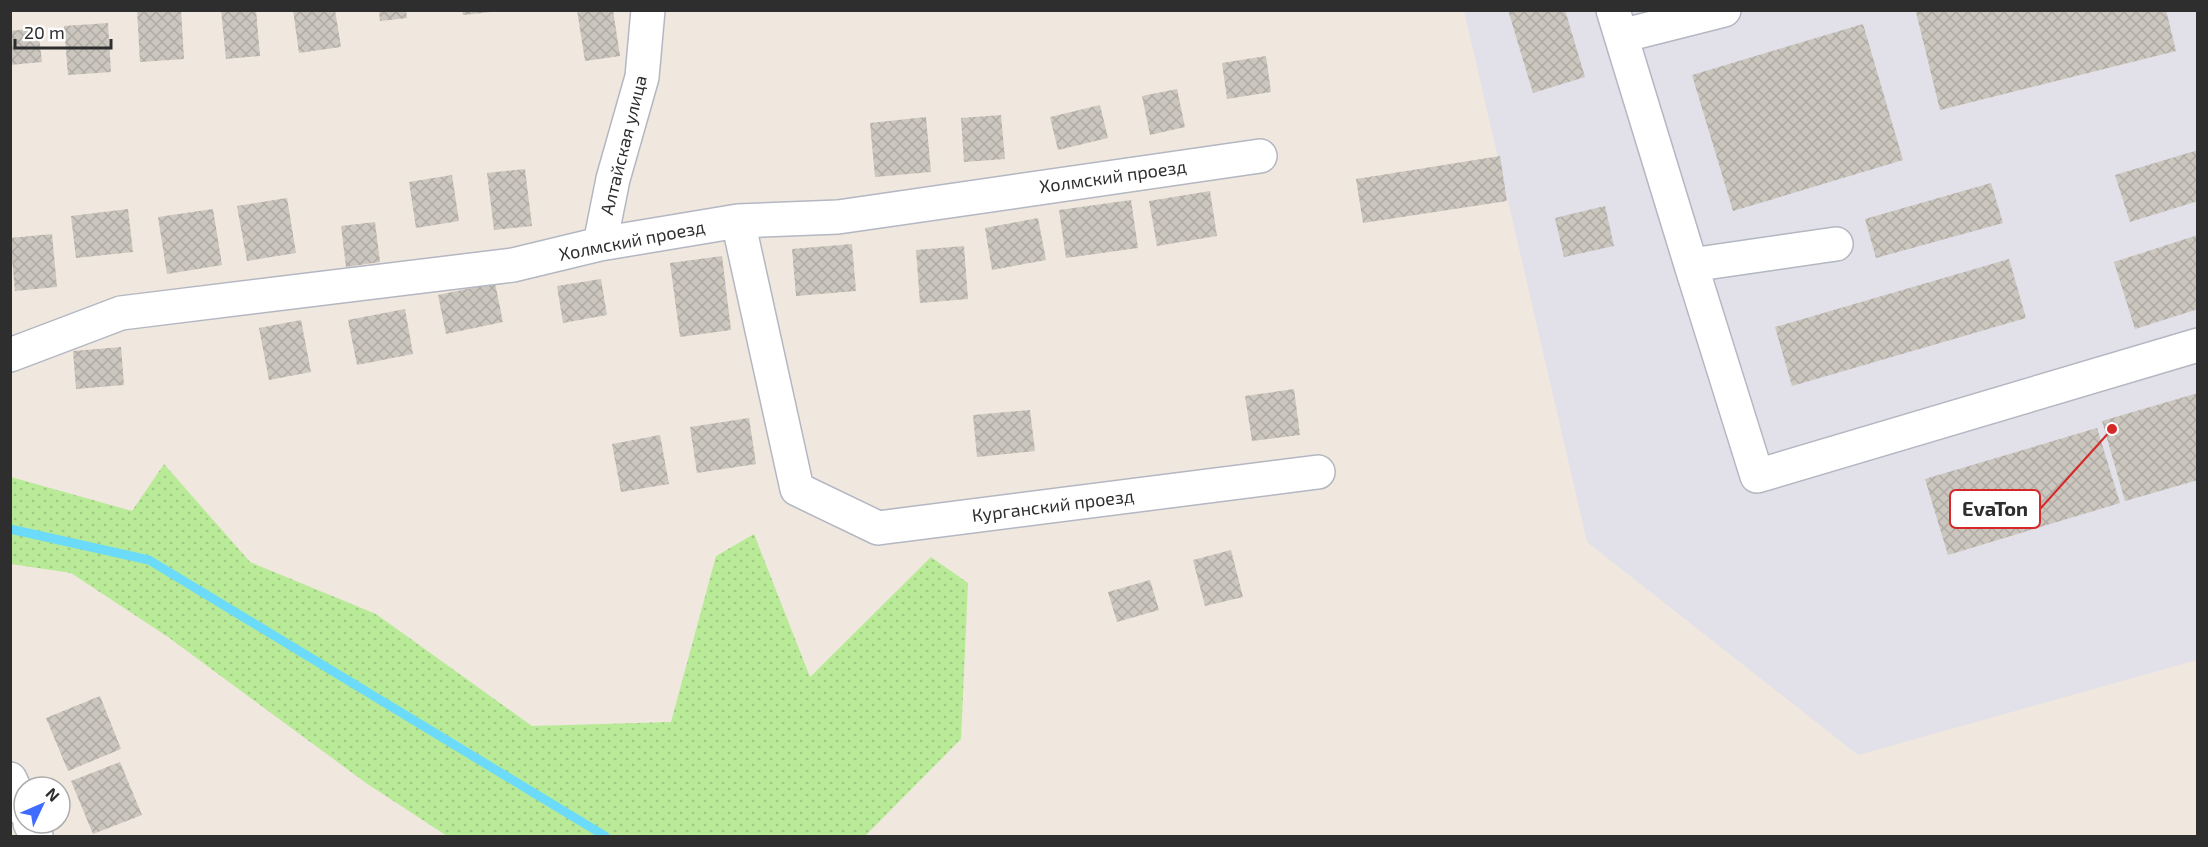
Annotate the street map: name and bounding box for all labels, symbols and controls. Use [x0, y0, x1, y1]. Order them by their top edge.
scale bar [15, 12, 111, 50]
text: 20 m [24, 21, 65, 43]
street label: Алтайская улица [595, 73, 651, 217]
street label: Холмский проезд [1038, 155, 1188, 197]
street label: Холмский проезд [557, 215, 707, 265]
street label: Курганский проезд [971, 484, 1135, 526]
callout: EvaTon [1950, 490, 2040, 528]
text: EvaTon [1962, 496, 2028, 520]
north arrow [12, 775, 72, 835]
text: N [42, 783, 64, 805]

